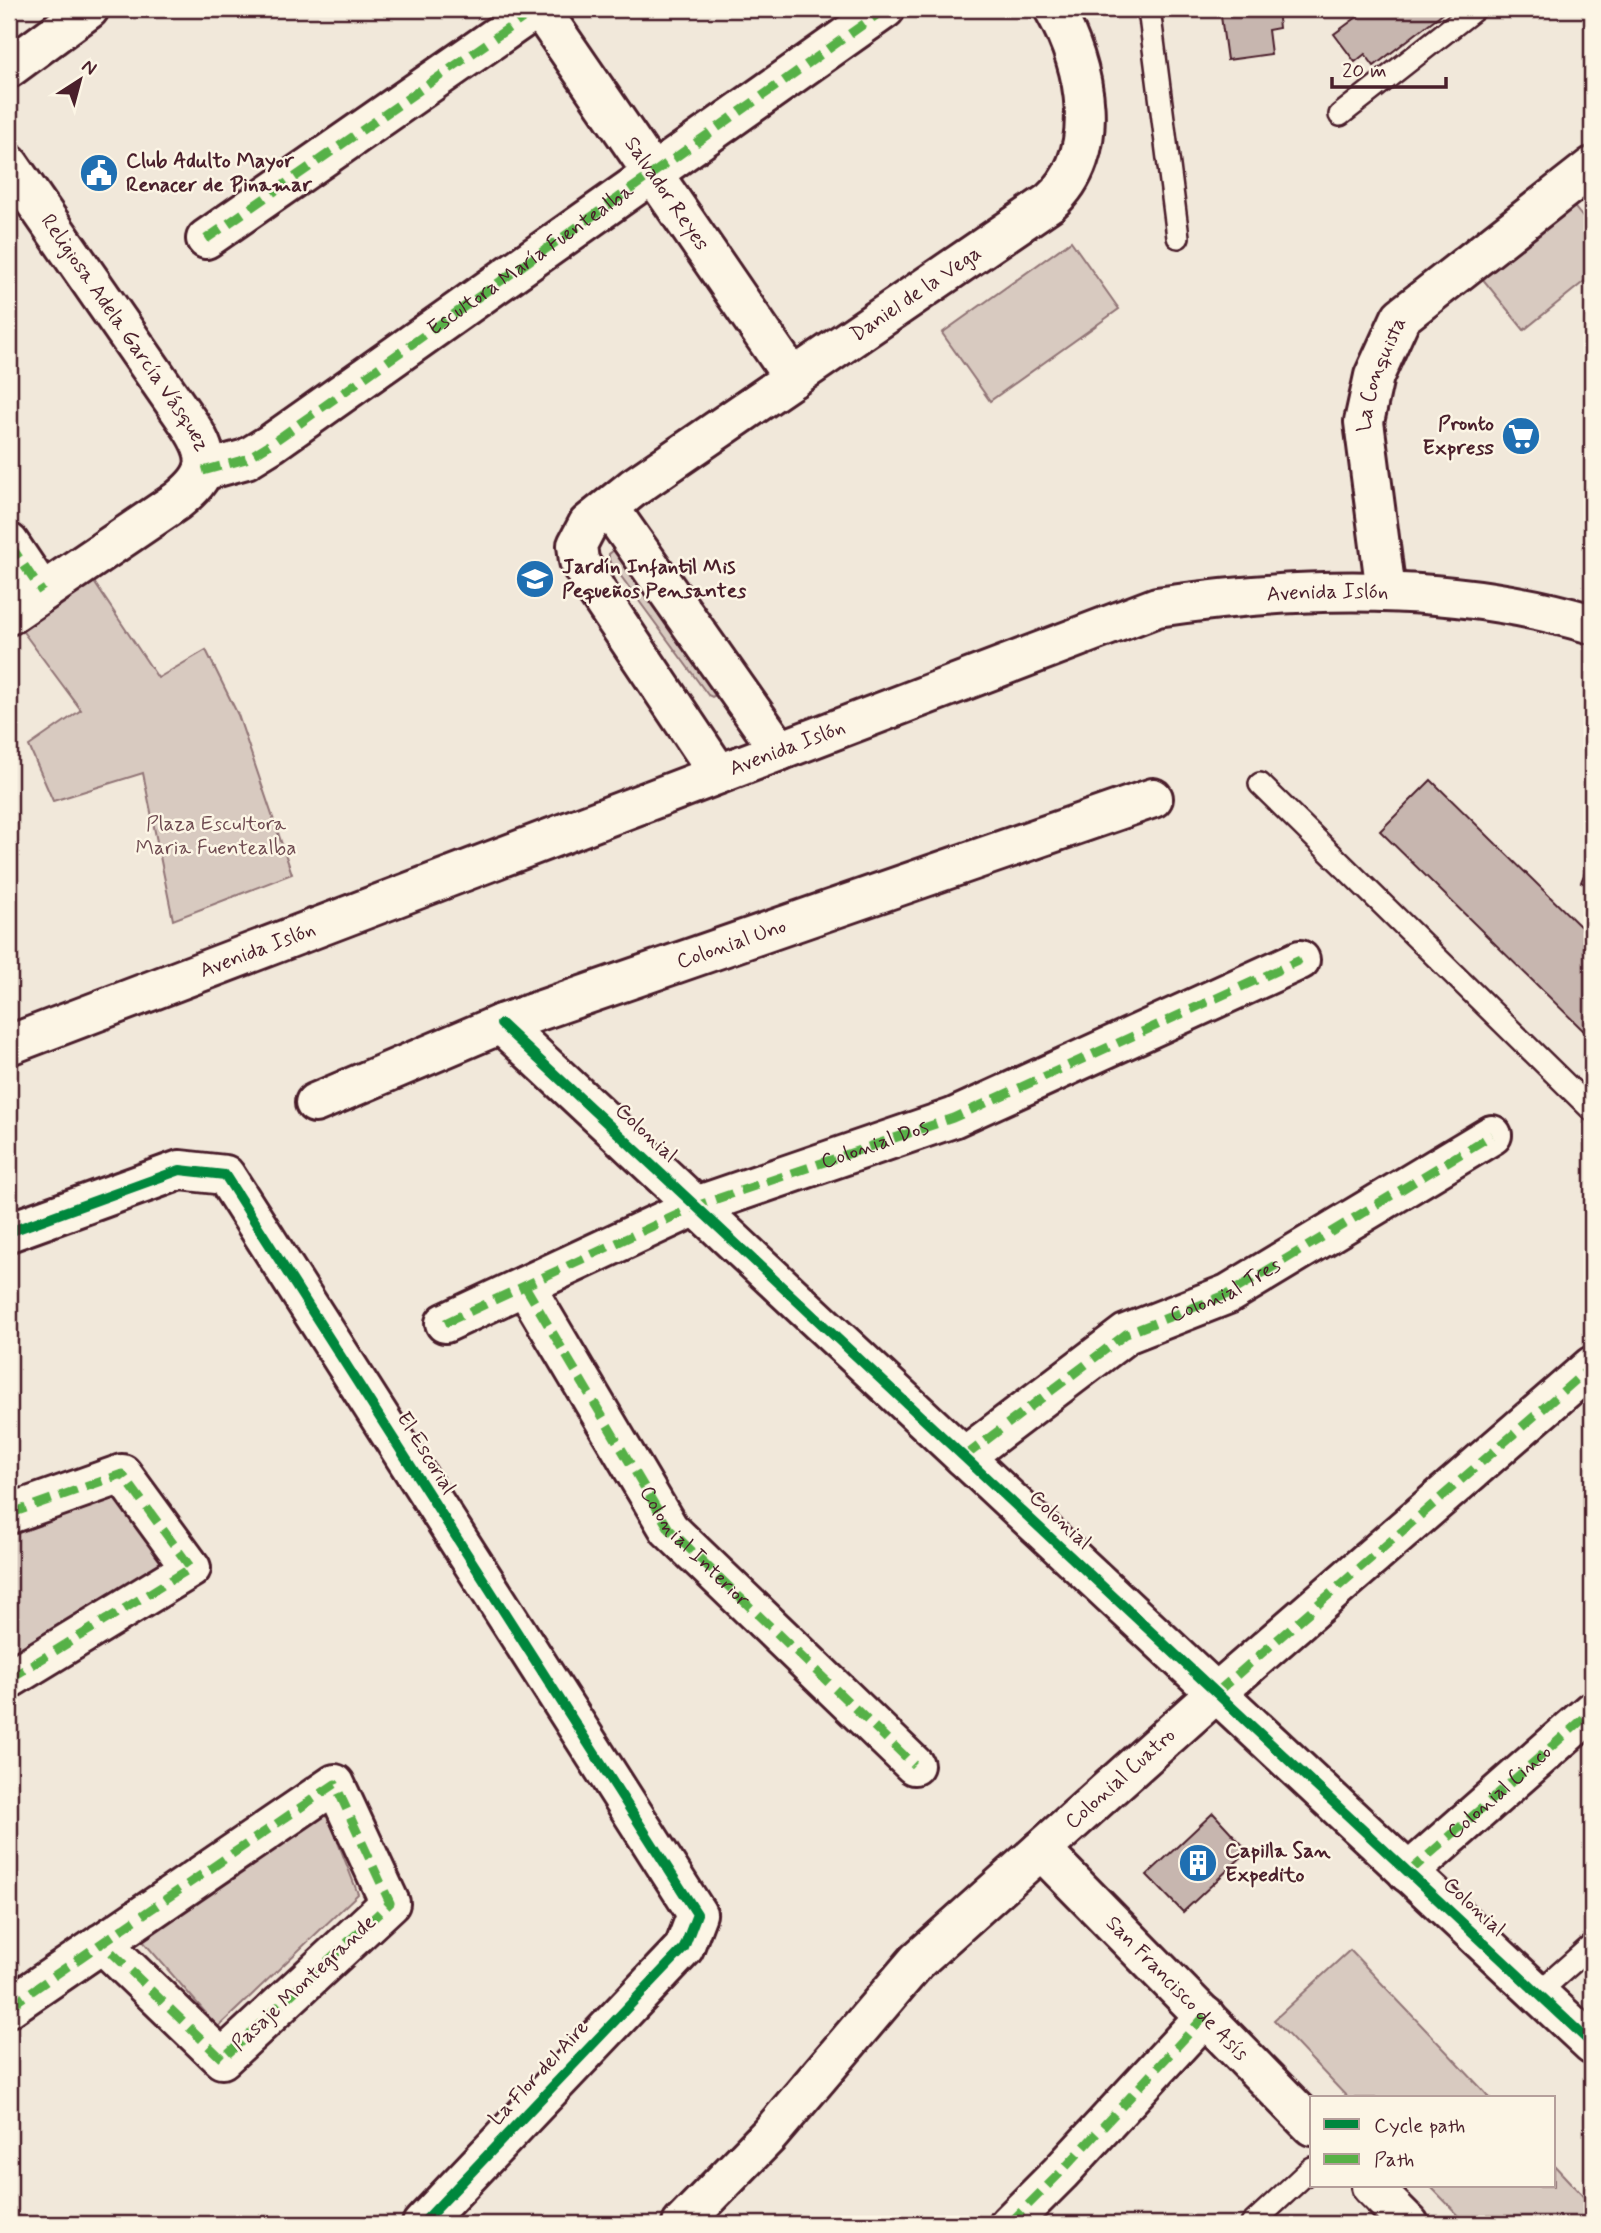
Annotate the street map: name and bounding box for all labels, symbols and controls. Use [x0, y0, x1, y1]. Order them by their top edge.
north arrow [46, 46, 116, 116]
scale bar [1332, 46, 1445, 90]
text: N [77, 54, 102, 81]
text: 20 m [1342, 57, 1387, 85]
street label: Salvador Reyes [618, 131, 716, 256]
place label: Club Adulto Mayor Renacer de Pinamar [126, 147, 313, 199]
public building icon: Club Adulto Mayor Renacer de Pinamar [78, 152, 120, 194]
street label: Escultora María Fuentealba [422, 177, 640, 343]
street label: Religiosa Adela García Vásquez [34, 209, 216, 456]
street label: Daniel de la Vega [845, 239, 987, 349]
street label: La Conquista [1350, 313, 1413, 433]
place label: Pronto Express [1423, 410, 1495, 462]
supermarket icon: Pronto Express [1500, 415, 1542, 457]
place label: Jardín Infantil Mis Pequeños Pensantes [562, 553, 747, 605]
school or university icon: Jardín Infantil Mis Pequeños Pensantes [514, 558, 556, 600]
street label: Avenida Islón [1266, 578, 1389, 609]
street label: Avenida Islón [725, 713, 849, 783]
park label: Plaza Escultora Maria Fuentealba [136, 810, 296, 862]
street label: Colonial Uno [673, 912, 790, 976]
street label: Avenida Islón [196, 915, 319, 985]
street label: Colonial [609, 1097, 683, 1169]
street label: Colonial Dos [817, 1113, 932, 1176]
street label: Colonial Tres [1166, 1251, 1286, 1329]
street label: El Escorial [390, 1406, 462, 1500]
street label: Colonial Interior [633, 1481, 756, 1613]
street label: Colonial [1023, 1484, 1097, 1556]
street label: Colonial Cuatro [1059, 1722, 1182, 1836]
street label: Colonial Cinco [1441, 1739, 1558, 1846]
place label: Capilla San Expedito [1225, 1837, 1331, 1889]
building icon: Capilla San Expedito [1177, 1842, 1219, 1884]
street label: Colonial [1437, 1871, 1511, 1943]
street label: Pasaje Montegrande [226, 1909, 382, 2057]
street label: San Francisco de Asís [1099, 1910, 1255, 2067]
street label: La Flor del Aire [483, 2014, 595, 2132]
legend [1310, 2096, 1556, 2188]
text: Cycle path [1374, 2112, 1465, 2140]
text: Path [1374, 2146, 1414, 2174]

